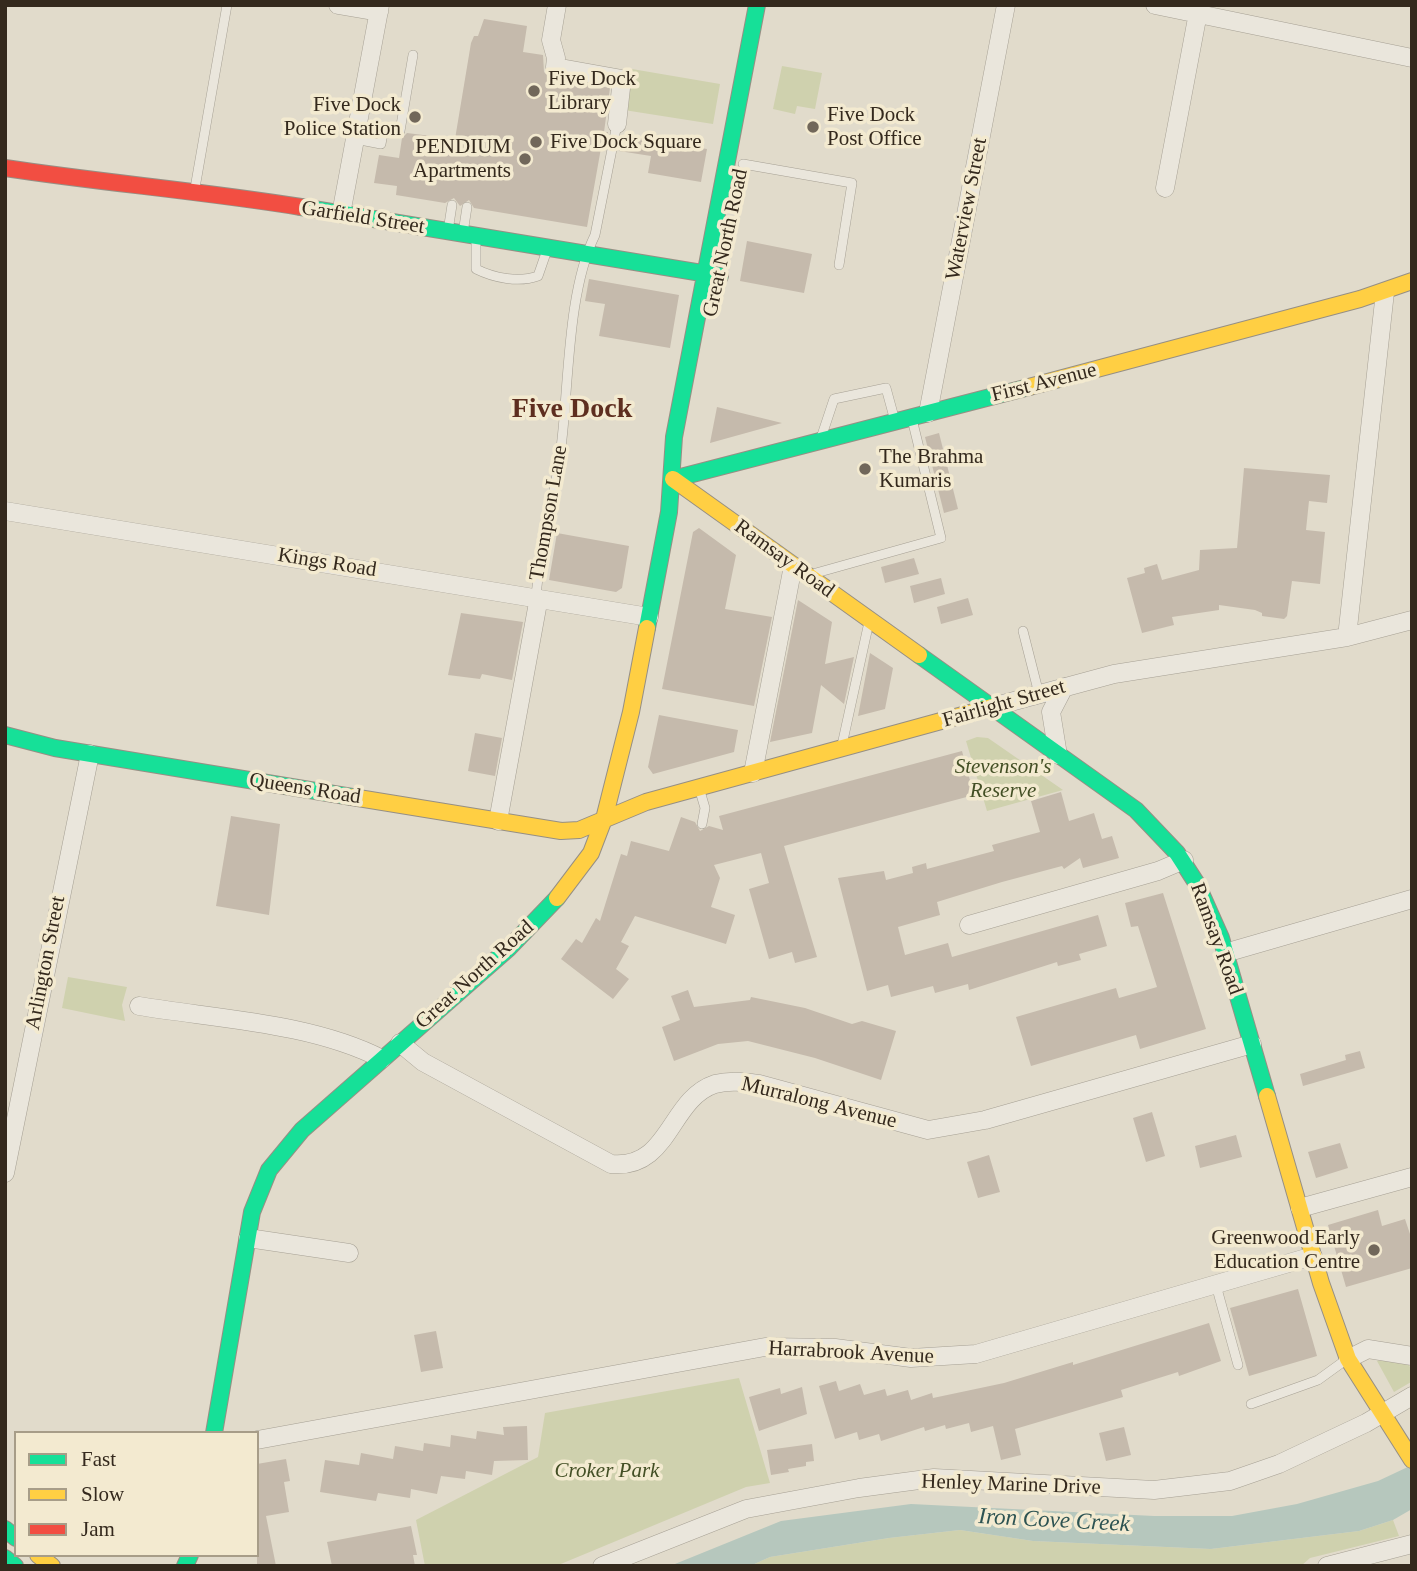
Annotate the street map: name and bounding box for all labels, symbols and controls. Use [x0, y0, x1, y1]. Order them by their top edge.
place label: Five Dock Library [548, 66, 636, 116]
marker: Five Dock Library [526, 83, 542, 99]
place label: Five Dock Police Station [284, 92, 401, 142]
place label: Five Dock Post Office [827, 102, 922, 152]
marker: Five Dock Police Station [407, 109, 423, 125]
marker: Five Dock Post Office [805, 119, 821, 135]
place label: Five Dock Square [550, 129, 702, 155]
place label: PENDIUM Apartments [413, 134, 511, 184]
marker: Five Dock Square [528, 134, 544, 150]
street label: Waterview Street [941, 136, 993, 282]
marker: PENDIUM Apartments [517, 151, 533, 167]
street label: Great North Road [698, 167, 754, 319]
street label: Garfield Street [300, 196, 426, 240]
street label: First Avenue [989, 358, 1099, 408]
district label: Five Dock [512, 393, 632, 427]
street label: Thompson Lane [525, 443, 573, 583]
place label: The Brahma Kumaris [879, 444, 983, 494]
marker: The Brahma Kumaris [857, 461, 873, 477]
street label: Ramsay Road [729, 514, 839, 604]
street label: Kings Road [276, 543, 378, 583]
street label: Fairlight Street [940, 674, 1068, 734]
park label: Stevenson's Reserve [955, 754, 1051, 804]
street label: Queens Road [247, 768, 363, 810]
street label: Ramsay Road [1184, 880, 1248, 998]
street label: Arlington Street [21, 894, 71, 1032]
street label: Great North Road [411, 915, 539, 1035]
street label: Murralong Avenue [739, 1072, 899, 1134]
place label: Greenwood Early Education Centre [1211, 1225, 1360, 1275]
marker: Greenwood Early Education Centre [1366, 1242, 1382, 1258]
street label: Harrabrook Avenue [768, 1336, 934, 1370]
legend [14, 1431, 259, 1557]
text: Fast [81, 1447, 116, 1471]
park label: Croker Park [555, 1458, 659, 1484]
street label: Henley Marine Drive [921, 1469, 1101, 1501]
text: Slow [81, 1482, 124, 1506]
water label: Iron Cove Creek [978, 1503, 1130, 1539]
text: Jam [81, 1517, 115, 1541]

